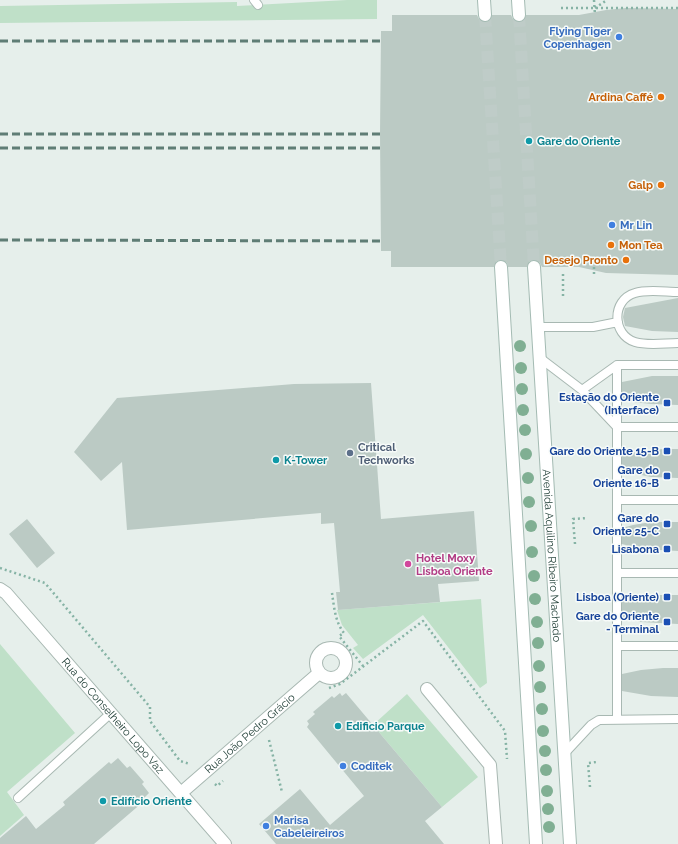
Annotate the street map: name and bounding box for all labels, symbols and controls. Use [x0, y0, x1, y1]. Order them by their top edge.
place label: Flying Tiger Copenhagen [543, 25, 612, 51]
marker: Flying Tiger Copenhagen [614, 32, 624, 42]
place label: Ardina Caffé [588, 91, 653, 104]
marker: Ardina Caffé [656, 92, 666, 102]
place label: Gare do Oriente [537, 135, 621, 148]
marker: Gare do Oriente [524, 136, 534, 146]
place label: Galp [628, 179, 653, 192]
marker: Galp [656, 180, 666, 190]
place label: Mr Lin [620, 219, 652, 232]
marker: Mr Lin [607, 220, 617, 230]
place label: Mon Tea [619, 239, 663, 252]
marker: Mon Tea [606, 240, 616, 250]
place label: Desejo Pronto [544, 254, 618, 267]
marker: Desejo Pronto [621, 255, 631, 265]
place label: Estação do Oriente (Interface) [559, 391, 660, 417]
marker: Estação do Oriente (Interface) [662, 398, 672, 408]
place label: Critical Techworks [358, 441, 415, 467]
place label: Gare do Oriente 15-B [549, 445, 660, 458]
marker: Gare do Oriente 15-B [662, 446, 672, 456]
marker: Critical Techworks [345, 448, 355, 458]
place label: K-Tower [284, 454, 328, 467]
marker: K-Tower [271, 455, 281, 465]
place label: Gare do Oriente 16-B [593, 464, 660, 490]
street label: Avenida Aquilino Ribeiro Machado [540, 469, 563, 643]
marker: Gare do Oriente 16-B [662, 471, 672, 481]
place label: Gare do Oriente 25-C [593, 512, 659, 538]
marker: Gare do Oriente 25-C [662, 519, 672, 529]
place label: Lisabona [611, 543, 659, 556]
marker: Lisabona [662, 544, 672, 554]
place label: Hotel Moxy Lisboa Oriente [416, 552, 493, 578]
marker: Hotel Moxy Lisboa Oriente [403, 559, 413, 569]
place label: Lisboa (Oriente) [576, 591, 660, 604]
marker: Lisboa (Oriente) [662, 592, 672, 602]
place label: Gare do Oriente - Terminal [576, 610, 660, 636]
marker: Gare do Oriente - Terminal [662, 617, 672, 627]
street label: Rua do Conselheiro Lopo Vaz [59, 655, 167, 777]
street label: Rua João Pedro Grácio [202, 691, 298, 776]
place label: Edificio Parque [346, 720, 425, 733]
marker: Edificio Parque [333, 721, 343, 731]
place label: Coditek [351, 760, 393, 773]
marker: Coditek [338, 761, 348, 771]
place label: Edifício Oriente [111, 795, 192, 808]
marker: Edifício Oriente [98, 796, 108, 806]
place label: Marisa Cabeleireiros [274, 814, 345, 840]
marker: Marisa Cabeleireiros [261, 821, 271, 831]

